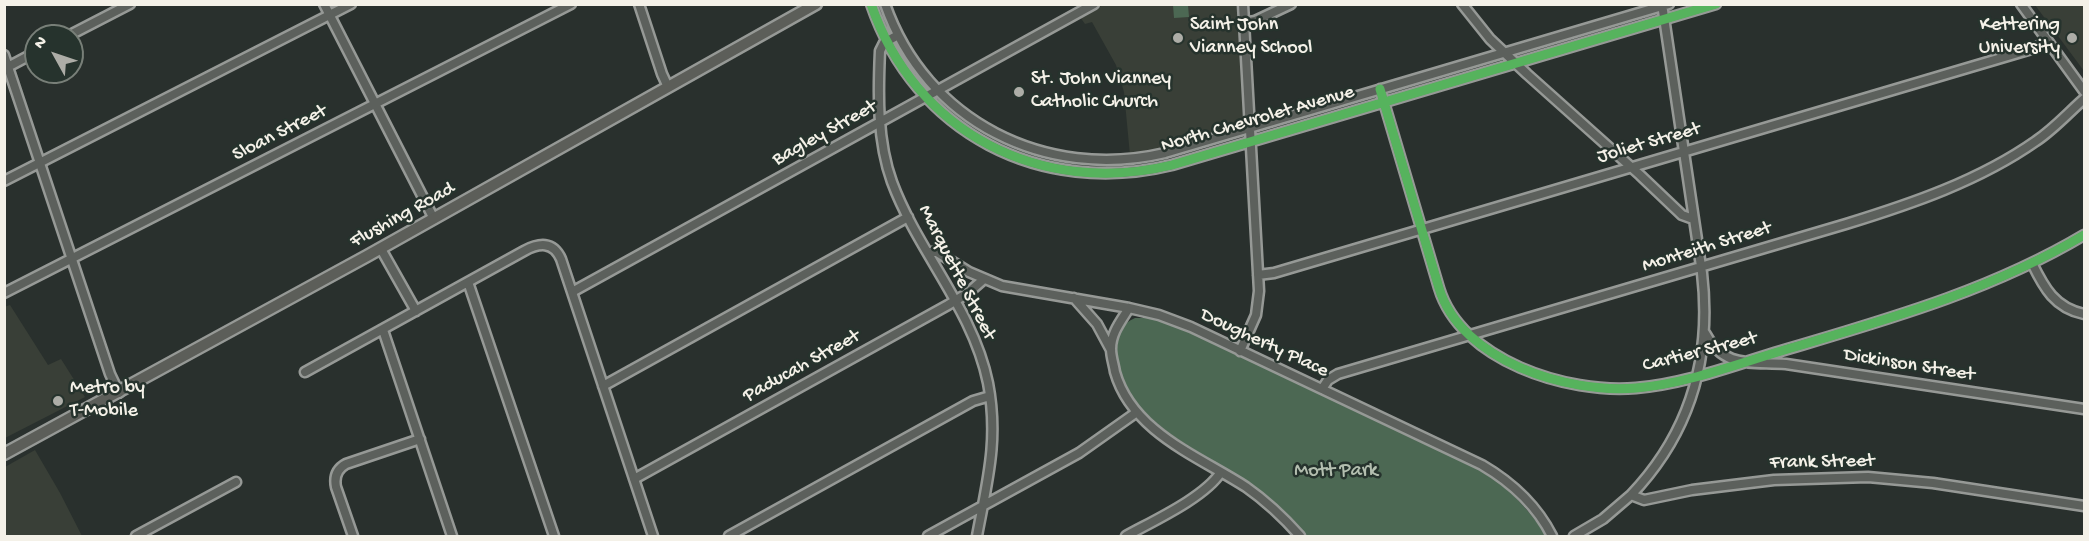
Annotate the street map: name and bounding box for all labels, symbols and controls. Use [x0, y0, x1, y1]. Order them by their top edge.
place label: Saint John Vianney School [1190, 14, 1312, 61]
place label: Kettering University [1979, 14, 2060, 61]
north arrow [24, 24, 84, 84]
marker: Saint John Vianney School [1171, 31, 1185, 45]
marker: Kettering University [2065, 31, 2079, 45]
text: N [31, 33, 52, 54]
place label: St. John Vianney Catholic Church [1031, 68, 1171, 115]
street label: North Chevrolet Avenue [1159, 81, 1357, 159]
marker: St. John Vianney Catholic Church [1012, 85, 1026, 99]
street label: Bagley Street [769, 96, 881, 172]
street label: Sloan Street [229, 100, 331, 168]
street label: Joliet Street [1595, 118, 1703, 170]
street label: Flushing Road [347, 177, 459, 255]
street label: Marquette Street [912, 201, 1000, 345]
street label: Monteith Street [1640, 217, 1774, 279]
street label: Dougherty Place [1196, 304, 1332, 384]
street label: Paducah Street [739, 325, 865, 409]
street label: Cartier Street [1640, 327, 1760, 379]
street label: Dickinson Street [1842, 344, 1976, 388]
place label: Metro by T-Mobile [70, 377, 145, 424]
marker: Metro by T-Mobile [51, 394, 65, 408]
street label: Frank Street [1769, 450, 1875, 476]
park label: Mott Park [1294, 460, 1378, 484]

